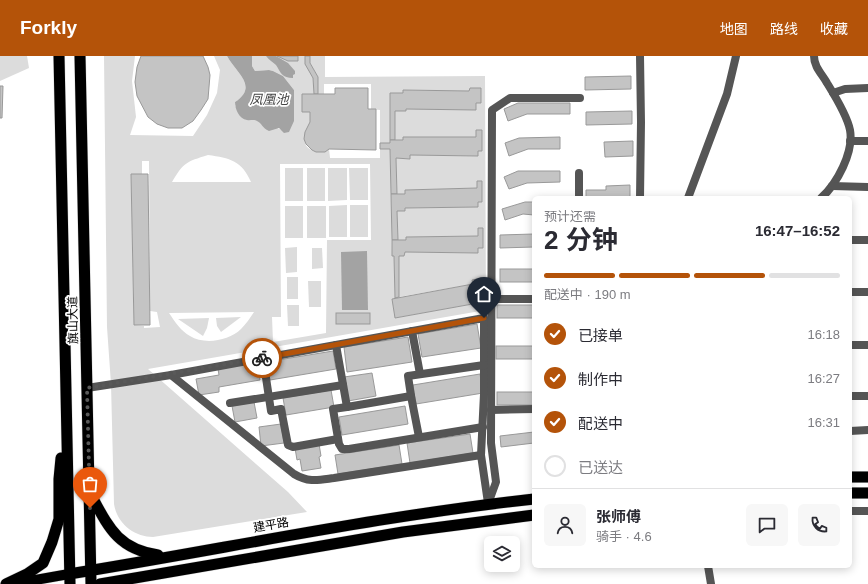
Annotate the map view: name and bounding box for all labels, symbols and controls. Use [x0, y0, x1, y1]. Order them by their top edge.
text: Forkly [20, 17, 77, 38]
text: 地图 [720, 21, 748, 37]
text: 路线 [770, 21, 798, 37]
text: 收藏 [820, 21, 848, 37]
water label: 凤凰池 [249, 92, 290, 107]
text: 预计还需 [544, 209, 596, 224]
text: 16:47–16:52 [755, 222, 840, 239]
text: 2 分钟 [544, 225, 618, 255]
pin [467, 277, 501, 318]
icon: home [473, 283, 495, 305]
text: 配送中 · 190 m [544, 287, 631, 302]
street label: 旗山大道 [66, 296, 80, 344]
icon: check [544, 323, 566, 345]
text: 已接单 [578, 327, 623, 344]
text: 16:18 [807, 327, 840, 342]
courier [242, 338, 282, 378]
icon: bike [251, 347, 273, 369]
icon: check [544, 367, 566, 389]
text: 制作中 [578, 371, 623, 388]
text: 16:27 [807, 371, 840, 386]
icon: check [544, 411, 566, 433]
text: 配送中 [578, 415, 623, 432]
text: 16:31 [807, 415, 840, 430]
text: 已送达 [578, 459, 623, 476]
pin [73, 467, 107, 508]
icon: bag [79, 473, 101, 495]
button: person [544, 504, 586, 546]
button: chat [746, 504, 788, 546]
button: phone [798, 504, 840, 546]
text: 张师傅 [596, 508, 641, 525]
street label: 建平路 [252, 515, 290, 535]
text: 骑手 · 4.6 [596, 529, 652, 544]
map controls [484, 536, 520, 572]
button: layers [484, 536, 520, 572]

